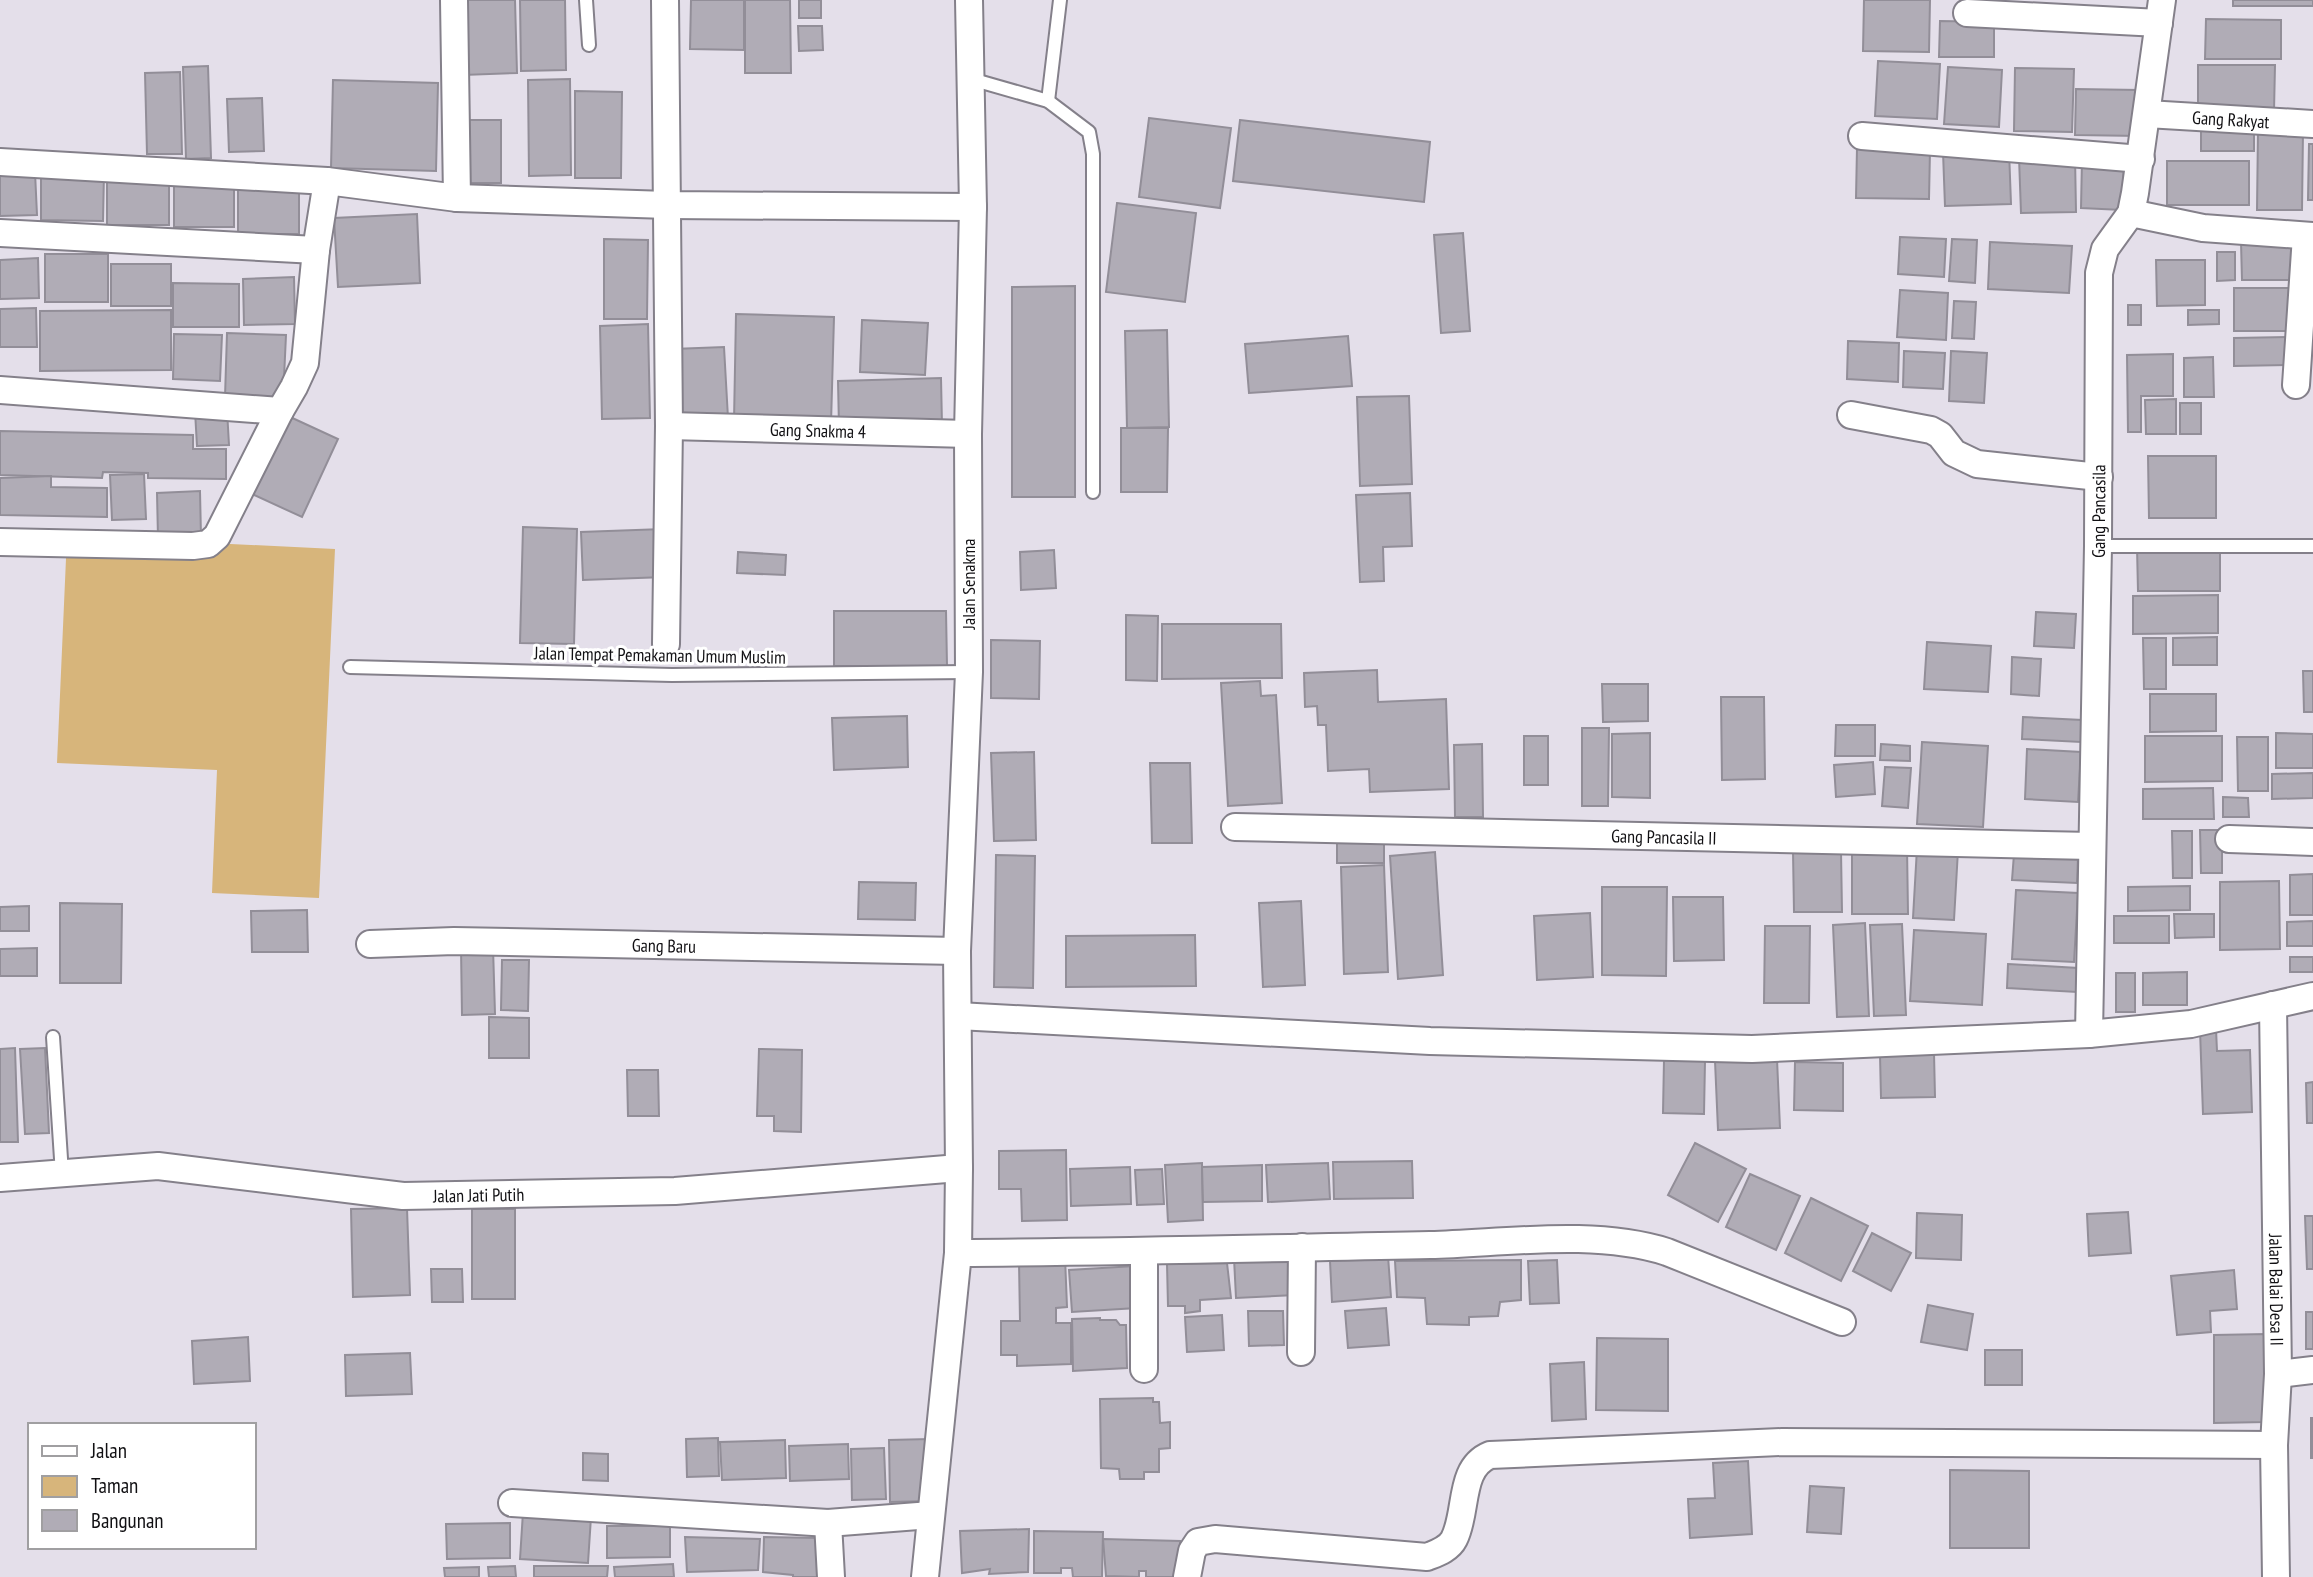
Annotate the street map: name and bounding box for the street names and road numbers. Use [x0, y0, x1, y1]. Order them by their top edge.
street label: Gang Rakyat [2192, 105, 2270, 133]
street label: Gang Snakma 4 [770, 417, 866, 443]
street label: Gang Pancasila [2086, 464, 2110, 558]
street label: Jalan Senakma [957, 539, 980, 630]
street label: Jalan Tempat Pemakaman Umum Muslim [533, 641, 786, 669]
street label: Gang Pancasila II [1611, 824, 1717, 849]
street label: Gang Baru [632, 933, 696, 957]
street label: Jalan Jati Putih [432, 1182, 524, 1207]
street label: Jalan Balai Desa II [2265, 1233, 2289, 1346]

